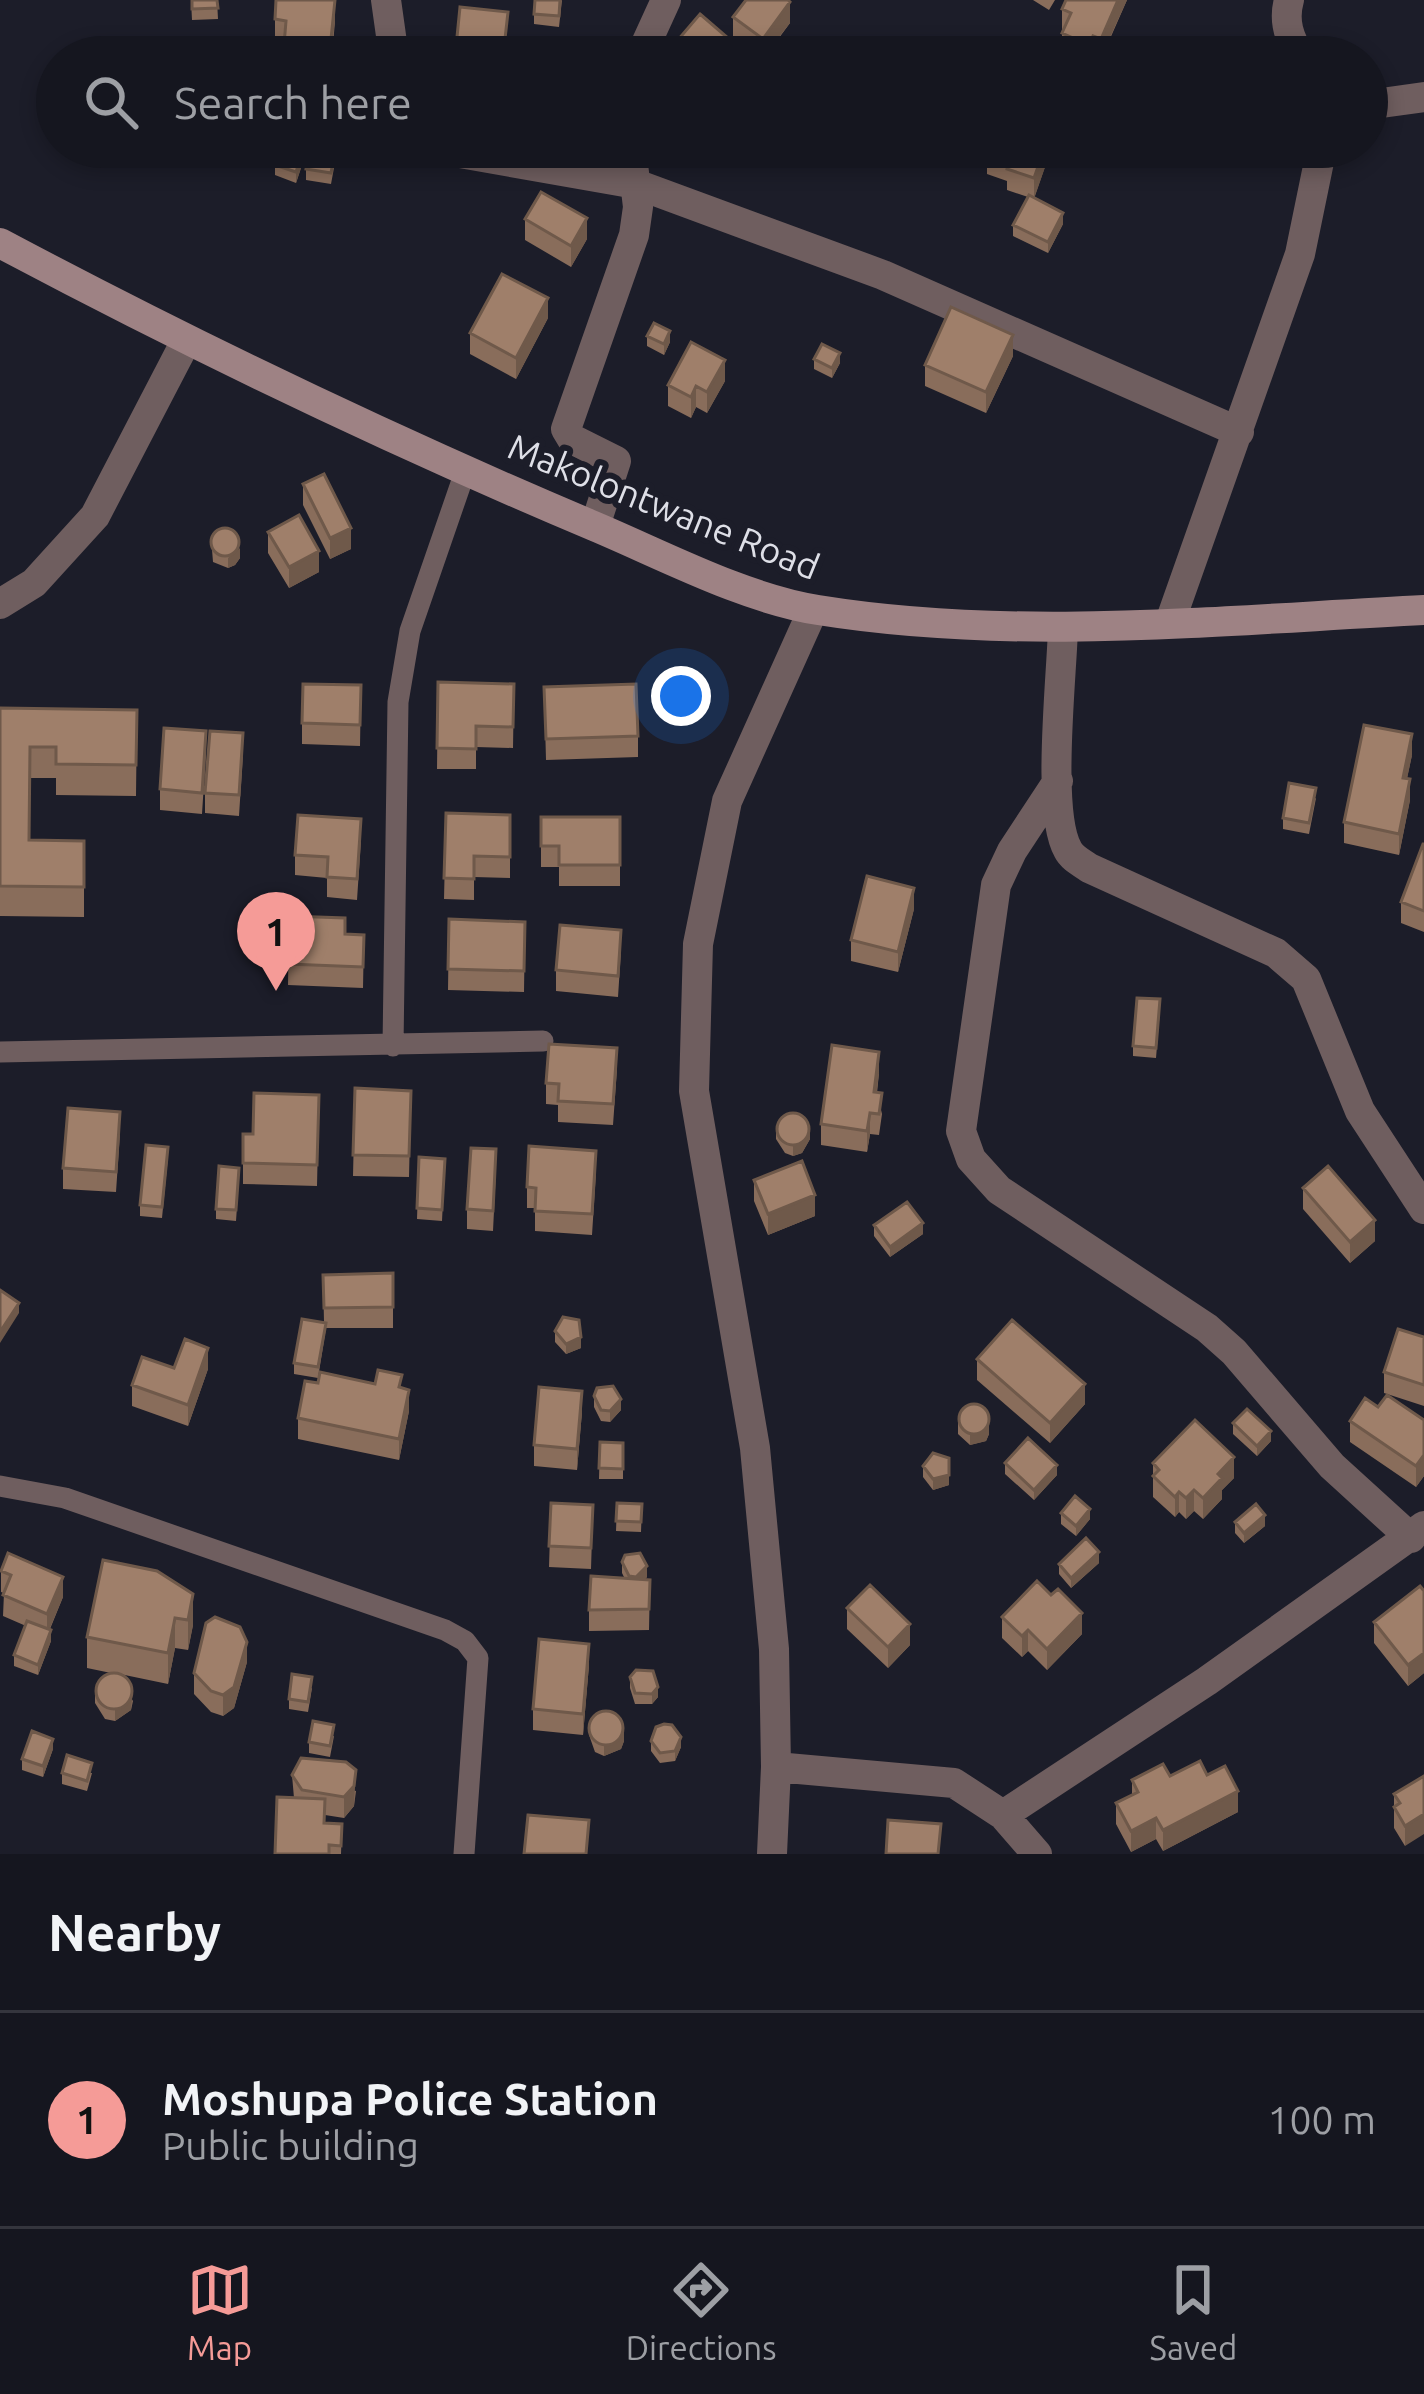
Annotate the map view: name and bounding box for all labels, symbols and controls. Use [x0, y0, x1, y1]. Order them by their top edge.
search box [36, 36, 1388, 168]
icon: search [78, 69, 144, 135]
text: Search here [174, 77, 412, 128]
street label: Makolontwane Road [503, 425, 825, 587]
your location [651, 666, 711, 726]
pin: 1 [237, 892, 315, 991]
text: Nearby [48, 1903, 221, 1961]
text: Moshupa Police Station [162, 2073, 658, 2124]
text: 1 [76, 2098, 98, 2141]
text: 100 m [1267, 2098, 1376, 2141]
text: Public building [162, 2124, 419, 2167]
tab: Map [187, 2257, 253, 2366]
tab: Directions [626, 2257, 776, 2366]
tab: Saved [1150, 2257, 1237, 2366]

